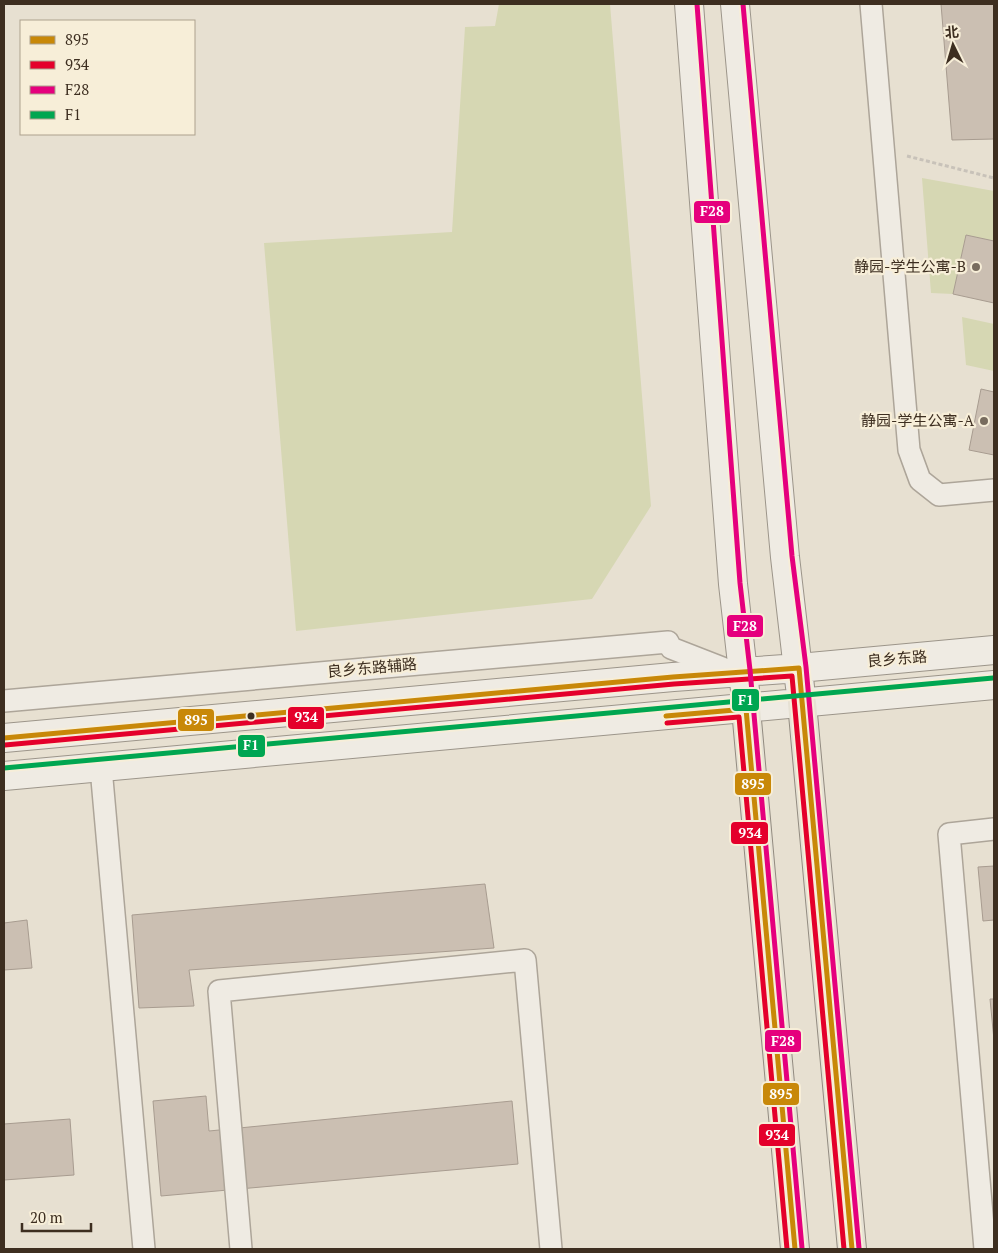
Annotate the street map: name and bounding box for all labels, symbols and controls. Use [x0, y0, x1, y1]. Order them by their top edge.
legend [20, 20, 195, 135]
north arrow [928, 20, 978, 70]
text: 北 [944, 21, 960, 42]
text: 895 [65, 29, 89, 49]
text: 934 [65, 54, 89, 74]
text: F28 [65, 79, 89, 99]
text: F1 [65, 104, 81, 124]
line badge: F28 [693, 200, 731, 224]
text: F28 [700, 201, 724, 220]
place label: 静园-学生公寓-B [854, 256, 966, 276]
marker: 静园-学生公寓-B [970, 261, 982, 273]
place label: 静园-学生公寓-A [861, 410, 975, 430]
marker: 静园-学生公寓-A [978, 415, 990, 427]
line badge: F28 [726, 614, 764, 638]
text: F28 [733, 616, 757, 635]
street label: 良乡东路 [866, 645, 928, 671]
street label: 良乡东路辅路 [326, 653, 418, 681]
line badge: F1 [731, 688, 760, 712]
text: F1 [738, 690, 754, 709]
line badge: 934 [287, 706, 325, 730]
text: 934 [294, 707, 318, 726]
line badge: 895 [177, 708, 215, 732]
text: 895 [184, 710, 208, 729]
unlabelled marker [246, 711, 256, 721]
line badge: F1 [237, 734, 266, 758]
text: F1 [243, 735, 259, 754]
line badge: 895 [734, 772, 772, 796]
text: 895 [741, 774, 765, 793]
line badge: 934 [730, 821, 769, 845]
text: 934 [738, 823, 762, 842]
line badge: F28 [764, 1029, 802, 1053]
text: F28 [771, 1031, 795, 1050]
line badge: 895 [762, 1082, 800, 1106]
text: 895 [769, 1084, 793, 1103]
line badge: 934 [758, 1123, 796, 1147]
text: 934 [765, 1125, 789, 1144]
scale bar [22, 1200, 91, 1232]
text: 20 m [30, 1207, 63, 1227]

